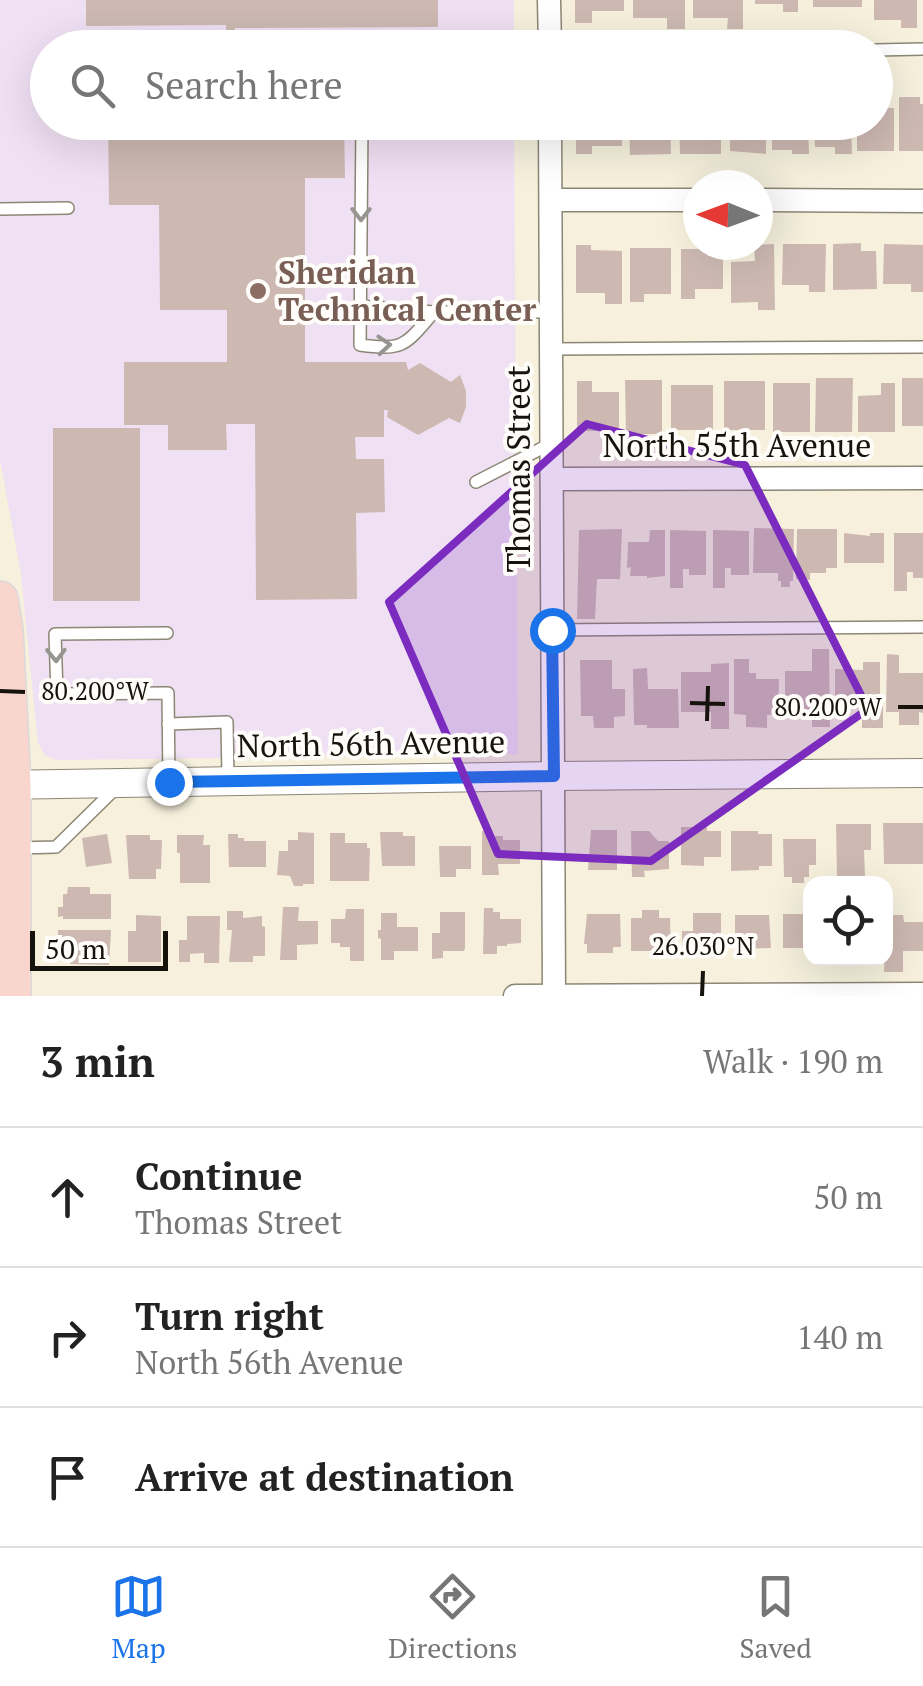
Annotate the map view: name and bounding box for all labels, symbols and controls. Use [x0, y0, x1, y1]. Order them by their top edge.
search box [30, 30, 893, 140]
icon: search [65, 58, 120, 113]
text: Search here [145, 60, 343, 110]
north arrow [683, 170, 773, 260]
one-way arrow [350, 208, 372, 223]
place label: Sheridan Technical Center [278, 251, 536, 330]
marker: Sheridan Technical Center [247, 280, 269, 302]
one-way arrow [376, 335, 392, 356]
street label: Thomas Street [497, 365, 539, 573]
street label: North 55th Avenue [603, 424, 871, 466]
route start [530, 608, 576, 654]
one-way arrow [45, 647, 66, 663]
text: 80.200°W [41, 674, 149, 707]
text: 80.200°W [774, 690, 882, 723]
street label: North 56th Avenue [236, 720, 506, 766]
route end [147, 760, 193, 806]
map controls [803, 876, 893, 966]
button: locate [803, 876, 893, 966]
scale bar [30, 926, 168, 970]
text: 26.030°N [652, 929, 754, 962]
text: 50 m [45, 930, 106, 967]
text: 3 min [40, 1033, 155, 1089]
text: Walk · 190 m [703, 1040, 883, 1082]
text: Continue [135, 1151, 302, 1201]
icon: ahead [40, 1170, 95, 1225]
text: 50 m [813, 1176, 883, 1218]
text: Thomas Street [135, 1201, 342, 1243]
text: Turn right [135, 1291, 324, 1341]
icon: right [40, 1310, 95, 1365]
text: 140 m [796, 1316, 883, 1358]
text: North 56th Avenue [135, 1341, 404, 1383]
icon: arrive [40, 1450, 95, 1505]
text: Arrive at destination [135, 1452, 514, 1502]
tab: Map [111, 1569, 166, 1666]
tab: Directions [388, 1569, 517, 1666]
tab: Saved [739, 1569, 812, 1666]

